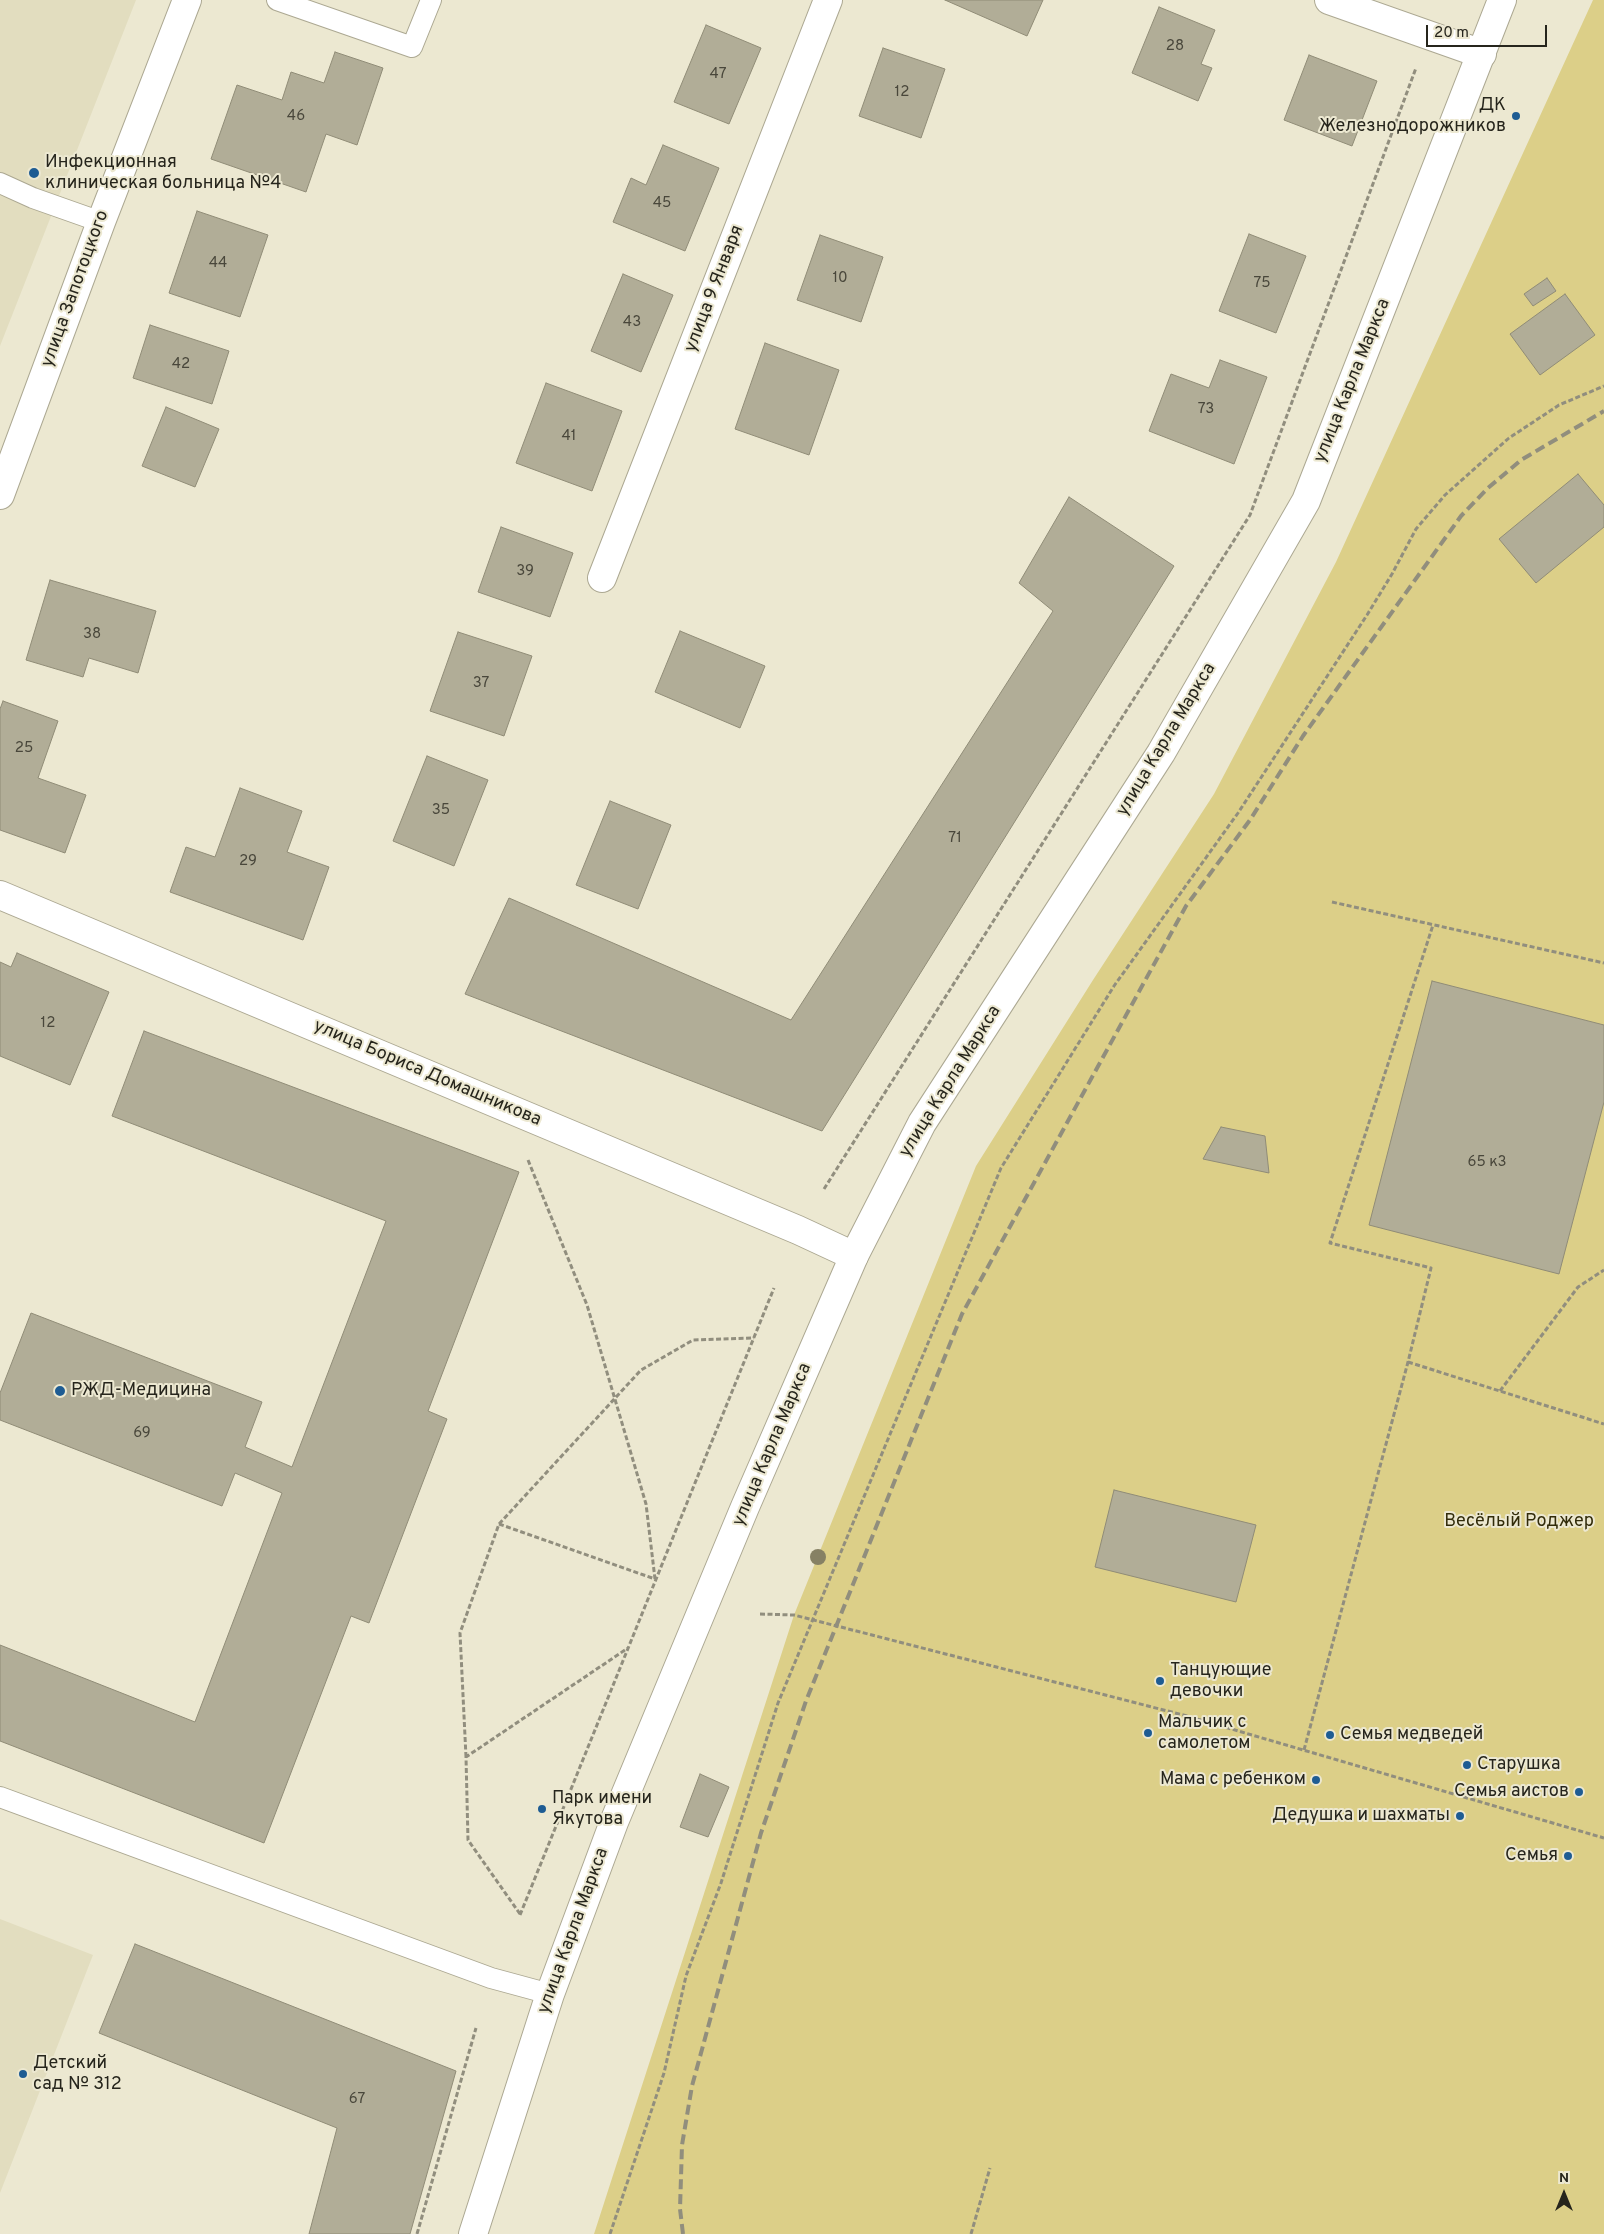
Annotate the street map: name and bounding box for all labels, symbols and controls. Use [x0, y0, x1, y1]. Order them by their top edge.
scale bar [1429, 15, 1550, 47]
text: 20 m [1434, 24, 1469, 43]
house number: 28 [1166, 38, 1184, 56]
house number: 47 [710, 66, 726, 84]
house number: 12 [895, 84, 909, 102]
place label: ДК Железнодорожников [1319, 95, 1506, 138]
house number: 46 [287, 108, 305, 126]
marker: ДК Железнодорожников [1510, 110, 1522, 122]
place label: Инфекционная клиническая больница №4 [45, 152, 281, 194]
marker: Инфекционная клиническая больница №4 [27, 166, 41, 180]
house number: 45 [653, 195, 671, 213]
street label: улица Запотоцкого [38, 208, 114, 370]
street label: улица 9 Января [681, 222, 749, 356]
house number: 44 [209, 255, 227, 273]
house number: 10 [832, 270, 848, 288]
house number: 75 [1253, 275, 1271, 293]
street label: улица Карла Маркса [1310, 296, 1396, 466]
house number: 43 [623, 314, 641, 332]
house number: 42 [172, 356, 190, 374]
house number: 73 [1198, 401, 1214, 419]
house number: 41 [562, 428, 576, 446]
house number: 39 [516, 563, 534, 581]
house number: 38 [83, 626, 101, 644]
street label: улица Карла Маркса [1113, 659, 1221, 821]
house number: 37 [473, 675, 489, 693]
house number: 25 [15, 740, 33, 758]
house number: 35 [432, 802, 450, 820]
house number: 71 [948, 830, 962, 848]
house number: 29 [239, 853, 257, 871]
street label: улица Карла Маркса [895, 1002, 1007, 1162]
house number: 12 [41, 1015, 55, 1033]
street label: улица Бориса Домашникова [310, 1016, 544, 1132]
house number: 65 к3 [1467, 1154, 1507, 1172]
street label: улица Карла Маркса [729, 1360, 817, 1530]
place label: РЖД-Медицина [71, 1380, 211, 1402]
marker: РЖД-Медицина [53, 1384, 67, 1398]
house number: 69 [133, 1425, 151, 1443]
park label: Весёлый Роджер [1444, 1511, 1594, 1533]
place label: Танцующие девочки [1170, 1660, 1271, 1702]
marker: Танцующие девочки [1154, 1675, 1166, 1687]
place label: Мальчик с самолетом [1158, 1712, 1251, 1755]
place label: Семья медведей [1340, 1724, 1483, 1746]
marker: Мальчик с самолетом [1142, 1727, 1154, 1739]
marker: Семья медведей [1324, 1729, 1336, 1741]
place label: Старушка [1477, 1754, 1560, 1776]
marker: Старушка [1461, 1759, 1473, 1771]
place label: Мама с ребенком [1160, 1769, 1306, 1791]
marker: Мама с ребенком [1310, 1774, 1322, 1786]
place label: Семья аистов [1454, 1781, 1569, 1803]
marker: Семья аистов [1573, 1786, 1585, 1798]
place label: Парк имени Якутова [552, 1788, 652, 1830]
marker: Парк имени Якутова [536, 1803, 548, 1815]
place label: Дедушка и шахматы [1272, 1805, 1450, 1827]
marker: Дедушка и шахматы [1454, 1810, 1466, 1822]
street label: улица Карла Маркса [534, 1845, 614, 2017]
place label: Семья [1505, 1845, 1558, 1867]
marker: Семья [1562, 1850, 1574, 1862]
place label: Детский сад № 312 [33, 2053, 122, 2096]
marker: Детский сад № 312 [17, 2068, 29, 2080]
house number: 67 [349, 2091, 365, 2109]
north arrow [1539, 2169, 1589, 2219]
text: N [1559, 2170, 1569, 2187]

